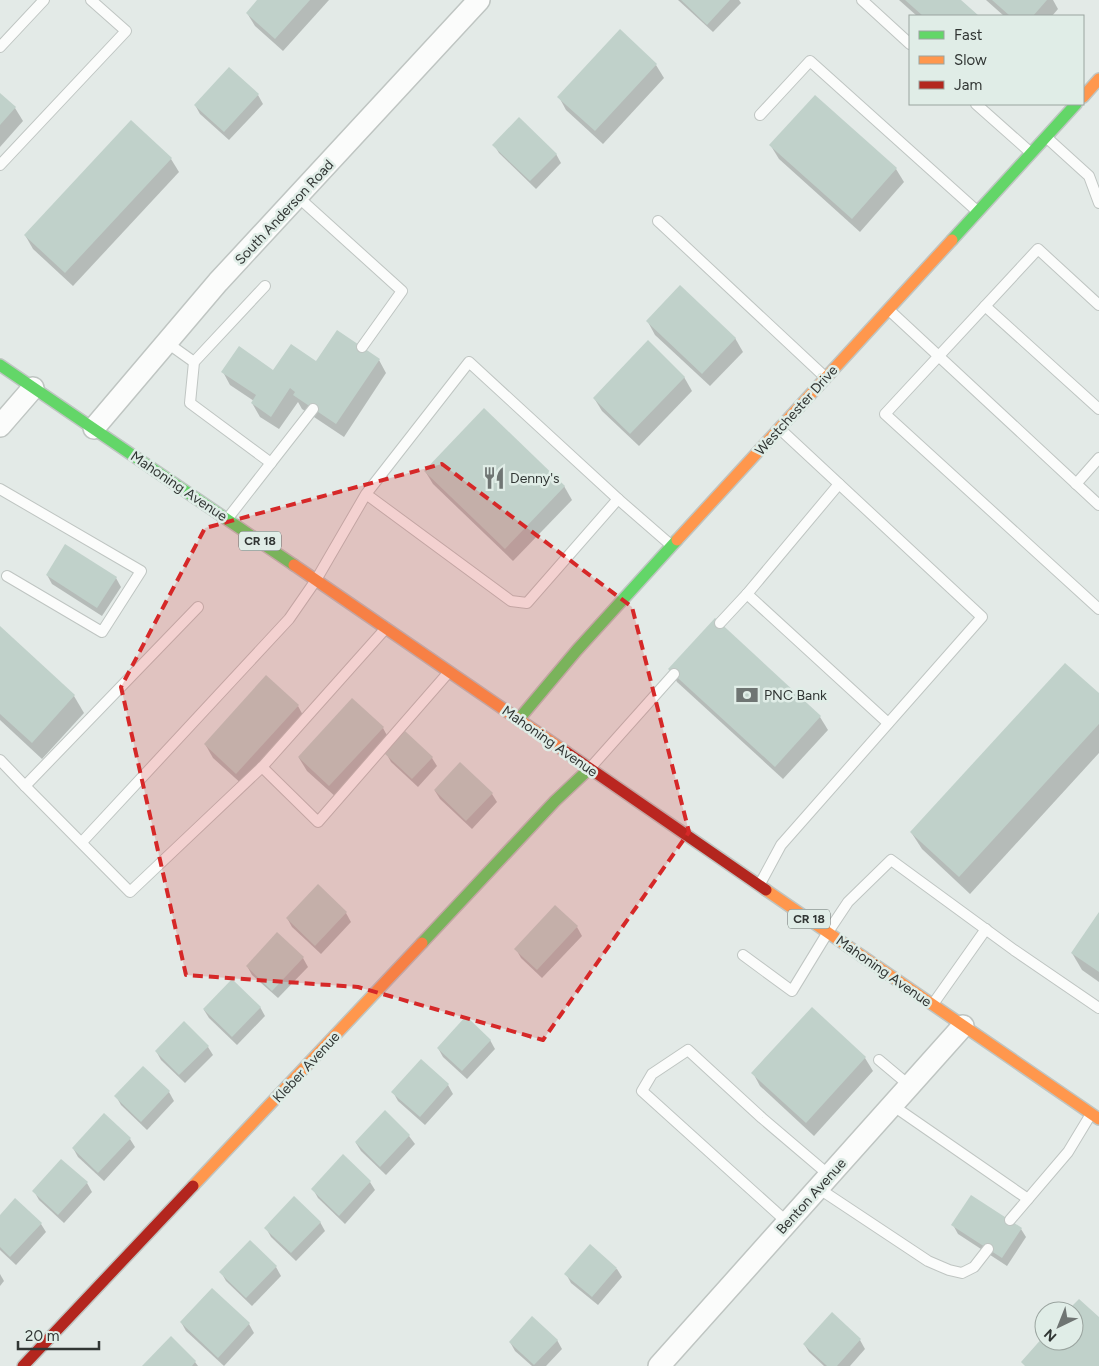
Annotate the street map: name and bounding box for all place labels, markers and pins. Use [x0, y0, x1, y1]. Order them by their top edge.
restaurant icon: Denny's [481, 465, 507, 491]
place label: Denny's [510, 470, 559, 487]
bank icon: PNC Bank [734, 682, 760, 708]
place label: PNC Bank [764, 687, 827, 704]

